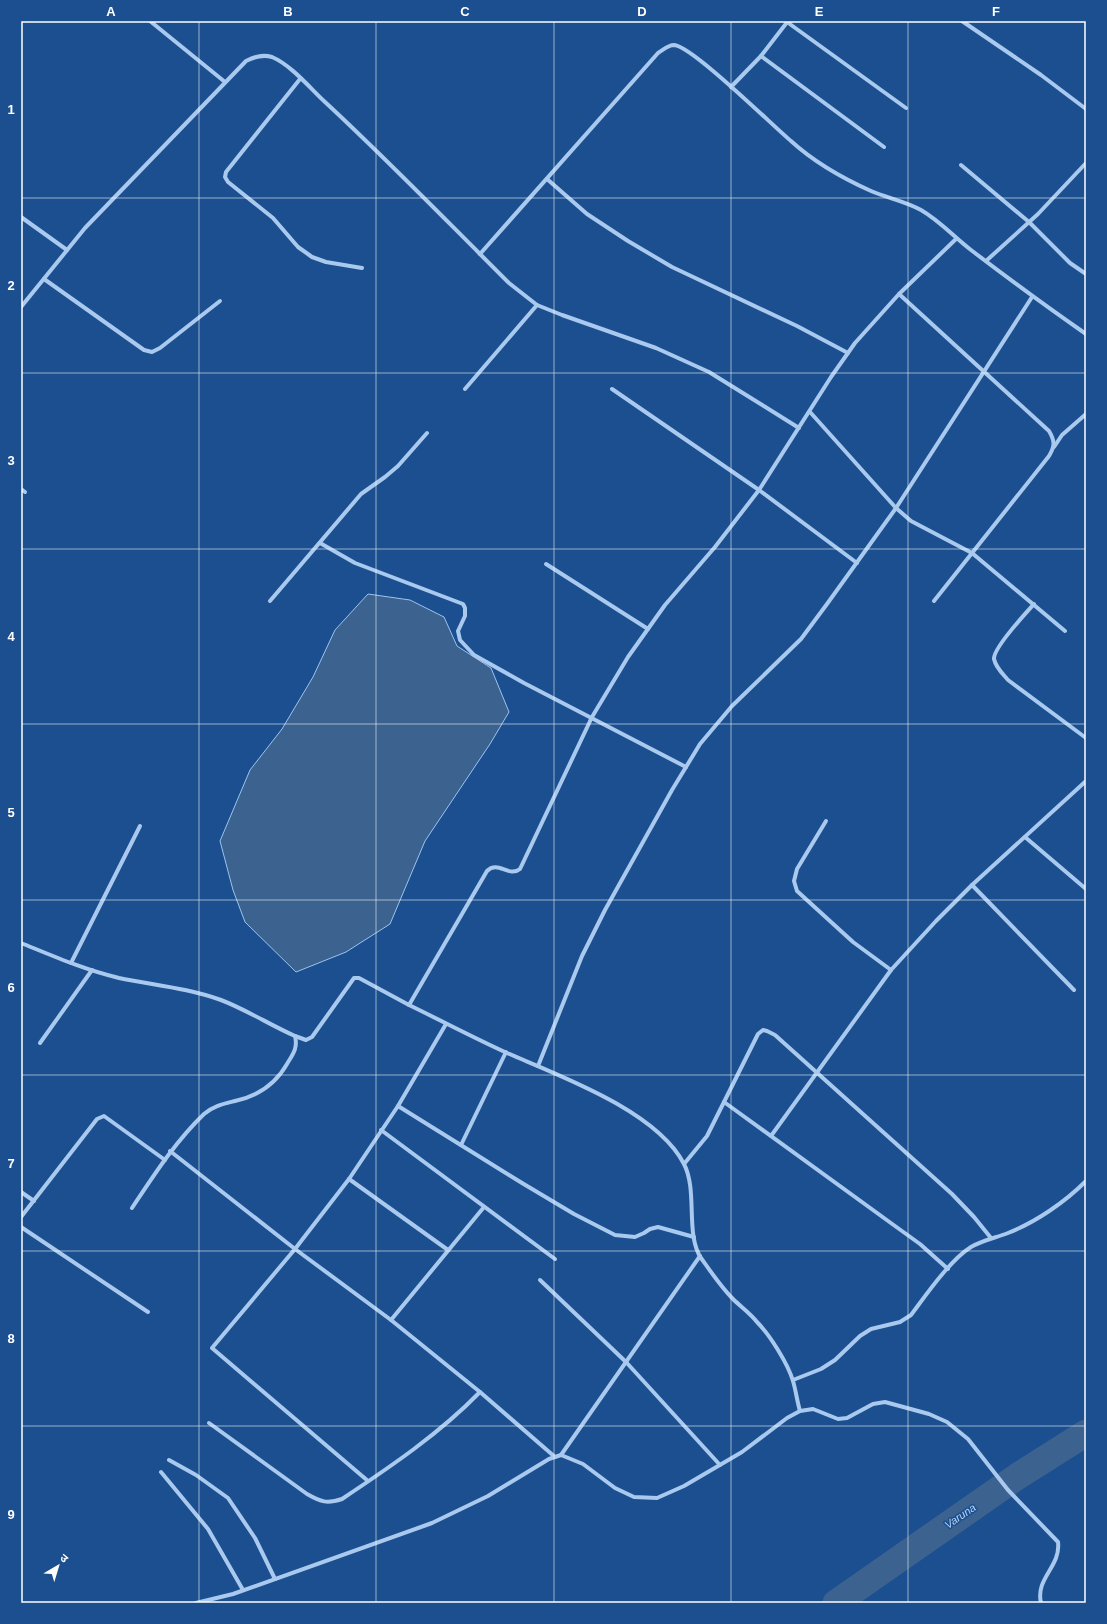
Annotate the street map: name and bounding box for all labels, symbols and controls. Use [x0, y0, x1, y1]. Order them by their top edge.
text: A [106, 4, 116, 19]
text: B [283, 4, 293, 19]
text: C [460, 4, 470, 19]
text: D [637, 4, 647, 19]
text: E [815, 4, 824, 19]
text: F [992, 4, 1000, 19]
text: 1 [7, 102, 15, 117]
text: 2 [7, 278, 15, 293]
text: 3 [7, 453, 15, 468]
text: 4 [7, 629, 15, 644]
text: 5 [7, 805, 15, 820]
text: 6 [7, 980, 15, 995]
text: 7 [7, 1156, 15, 1171]
text: 8 [7, 1331, 15, 1346]
water label: Varuna [942, 1501, 978, 1531]
text: 9 [7, 1507, 15, 1522]
north arrow [38, 1546, 78, 1586]
text: उ [58, 1551, 71, 1565]

